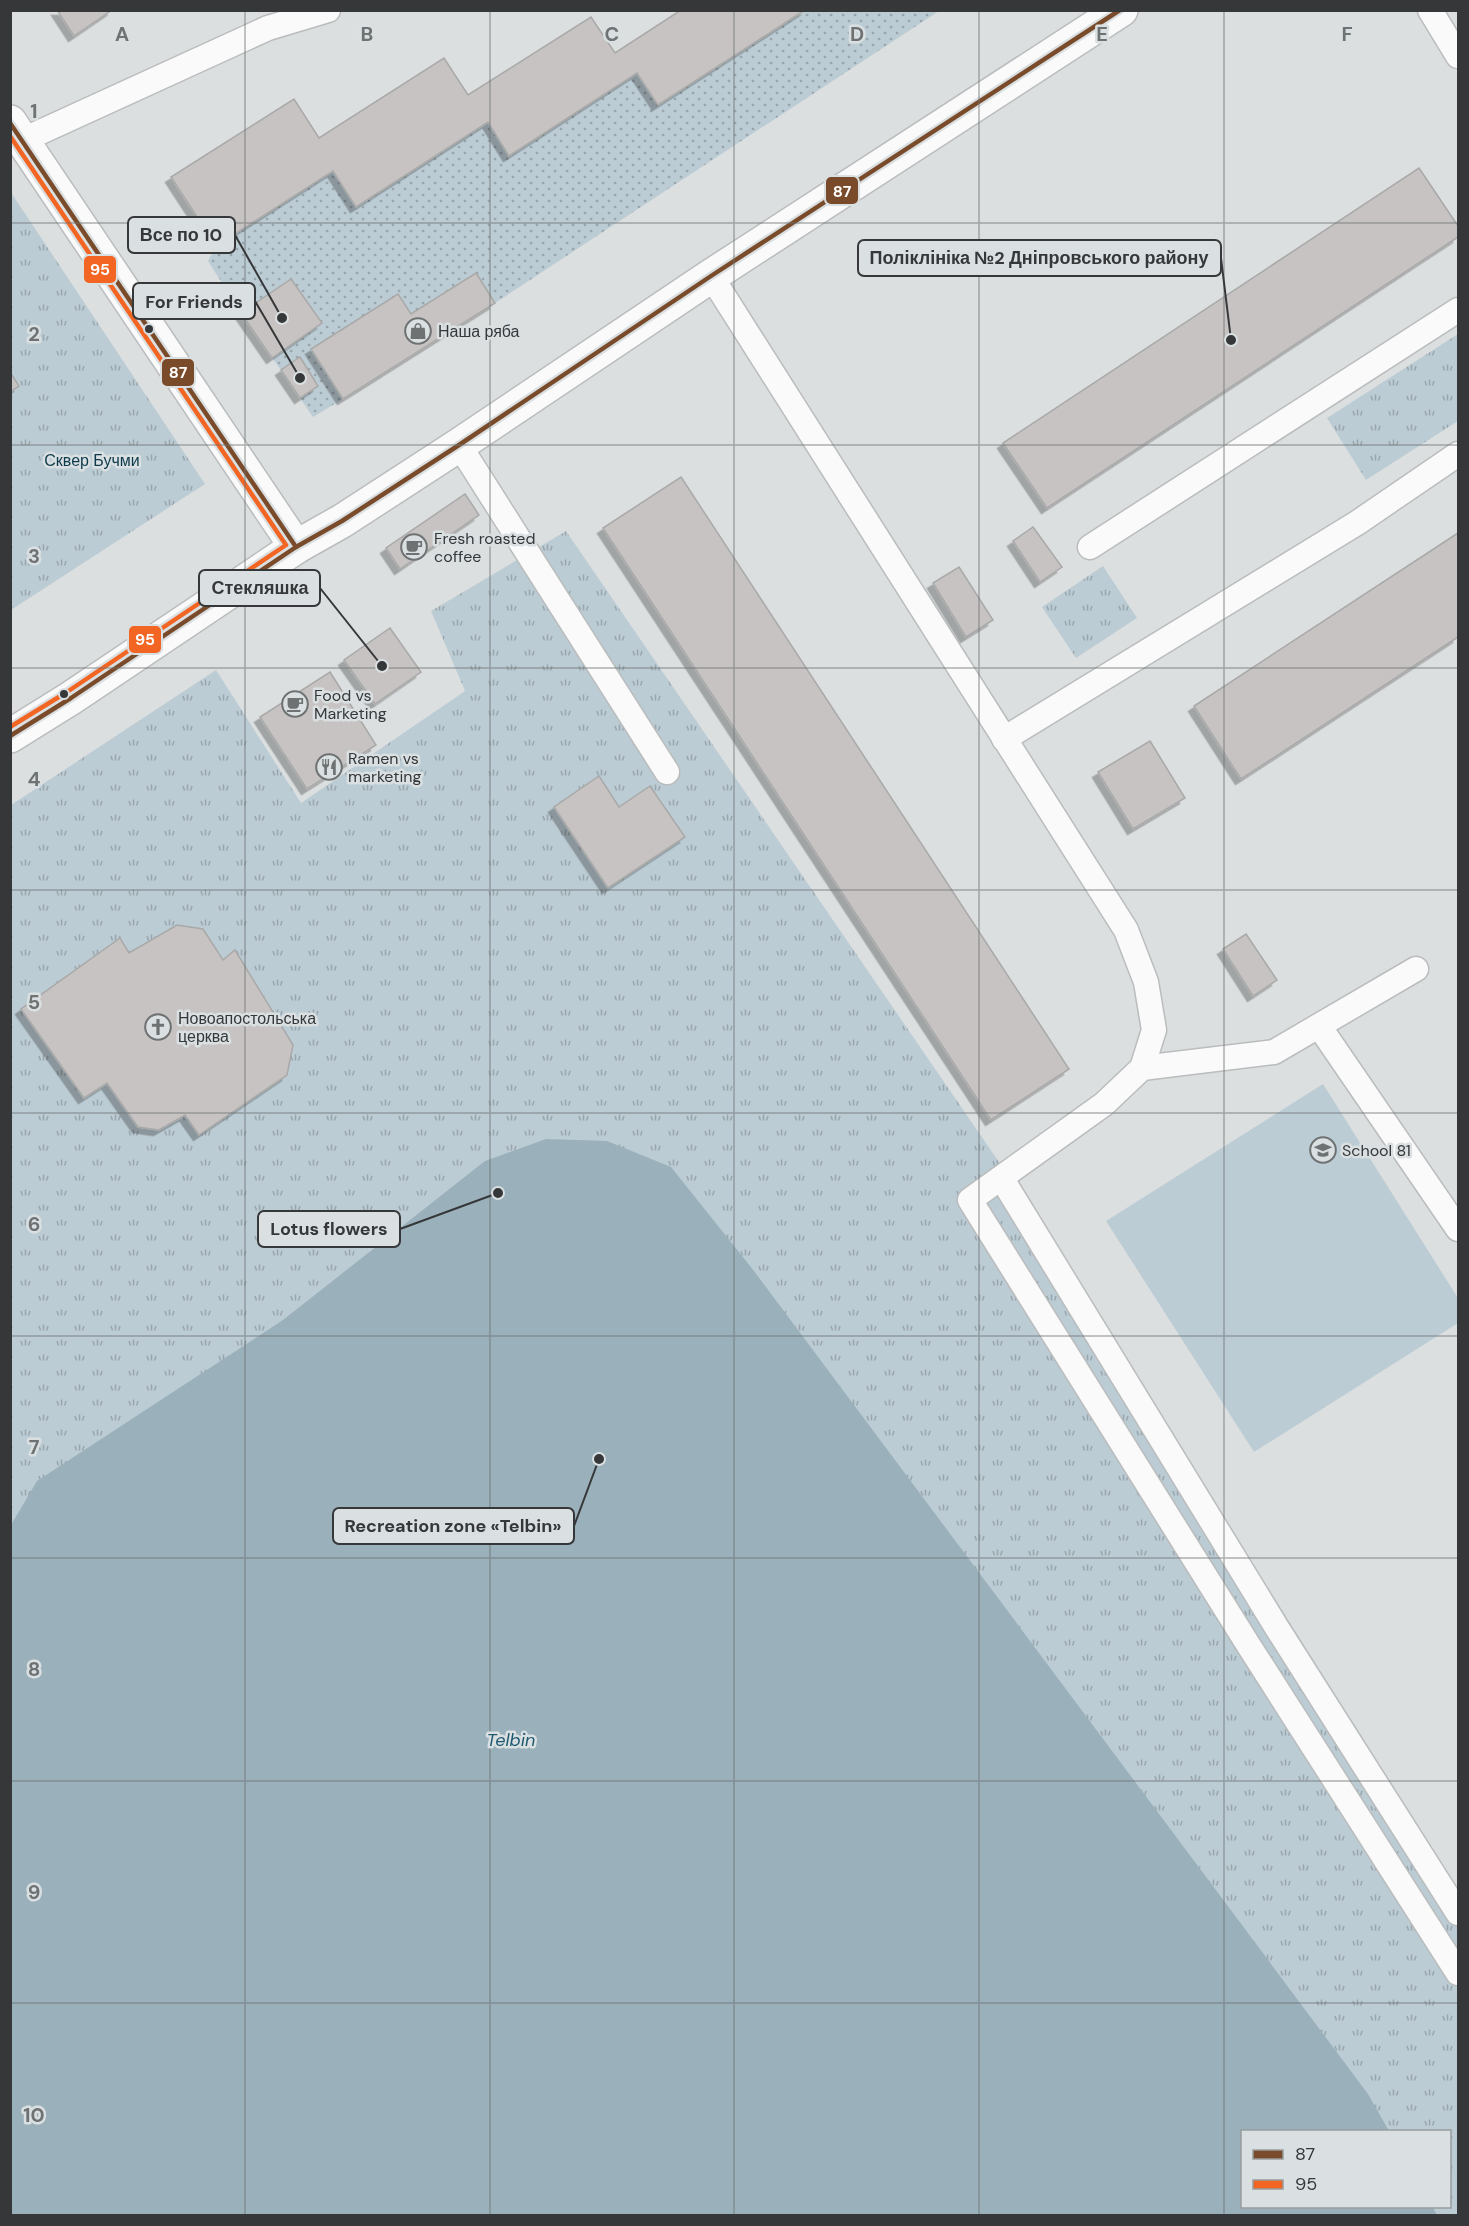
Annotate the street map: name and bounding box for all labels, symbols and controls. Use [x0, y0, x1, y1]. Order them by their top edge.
text: A [115, 21, 129, 47]
text: B [361, 21, 373, 47]
text: C [605, 21, 619, 47]
text: D [850, 21, 864, 47]
text: E [1096, 21, 1108, 47]
text: F [1341, 21, 1353, 47]
text: 1 [30, 98, 38, 124]
line badge: 87 [825, 176, 859, 205]
text: 87 [833, 181, 852, 202]
callout: Все по 10 [128, 217, 235, 253]
text: Все по 10 [140, 223, 222, 247]
callout: Поліклініка №2 Дніпровського району [858, 240, 1221, 276]
text: Поліклініка №2 Дніпровського району [870, 246, 1208, 270]
line badge: 95 [83, 255, 117, 284]
text: 95 [90, 259, 110, 280]
callout: For Friends [133, 283, 255, 319]
text: For Friends [145, 290, 243, 314]
shop icon: Наша ряба [403, 316, 433, 346]
text: 2 [28, 321, 40, 347]
place label: Наша ряба [438, 321, 520, 342]
unlabelled marker [143, 323, 155, 335]
line badge: 87 [161, 358, 195, 387]
text: 87 [169, 362, 188, 383]
park label: Сквер Бучми [44, 450, 140, 471]
place label: Fresh roasted coffee [434, 528, 535, 567]
cafe icon: Fresh roasted coffee [399, 532, 429, 562]
text: 3 [28, 543, 40, 569]
callout: Стекляшка [199, 570, 320, 606]
text: Стекляшка [211, 576, 309, 600]
line badge: 95 [128, 625, 162, 654]
text: 95 [135, 629, 155, 650]
place label: Food vs Marketing [314, 685, 387, 724]
unlabelled marker [58, 688, 70, 700]
cafe icon: Food vs Marketing [280, 689, 310, 719]
place label: Ramen vs marketing [348, 748, 421, 787]
restaurant icon: Ramen vs marketing [314, 752, 344, 782]
text: 4 [28, 766, 41, 792]
text: 5 [28, 989, 40, 1015]
place label: Новоапостольська церква [178, 1008, 316, 1047]
church icon: Новоапостольська церква [143, 1012, 173, 1042]
school or university icon: School 81 [1308, 1135, 1338, 1165]
place label: School 81 [1342, 1140, 1411, 1161]
text: 6 [28, 1211, 40, 1237]
callout: Lotus flowers [258, 1211, 400, 1247]
text: Lotus flowers [270, 1217, 388, 1241]
text: 7 [29, 1434, 40, 1460]
callout: Recreation zone «Telbin» [333, 1508, 574, 1544]
text: Recreation zone «Telbin» [344, 1514, 562, 1538]
text: 8 [28, 1656, 40, 1682]
water label: Telbin [487, 1728, 535, 1752]
text: 9 [28, 1879, 40, 1905]
text: 10 [23, 2102, 45, 2128]
legend [1241, 2130, 1451, 2208]
text: 87 [1295, 2142, 1315, 2166]
text: 95 [1295, 2172, 1317, 2196]

